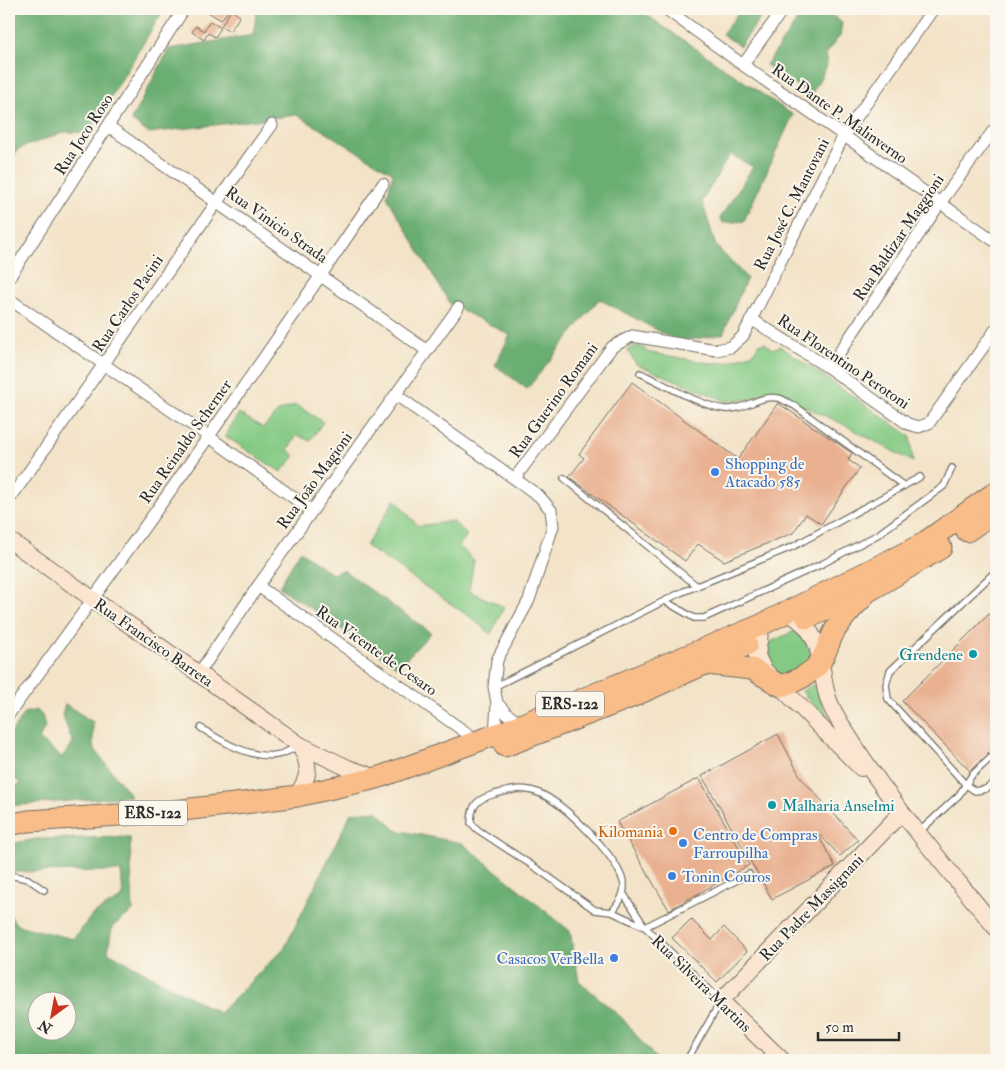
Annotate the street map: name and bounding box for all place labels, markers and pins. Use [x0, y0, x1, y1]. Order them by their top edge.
place label: Shopping de Atacado 585 [724, 454, 805, 492]
marker: Shopping de Atacado 585 [709, 466, 721, 478]
place label: Grendene [899, 645, 963, 665]
marker: Grendene [967, 648, 979, 660]
place label: Malharia Anselmi [782, 796, 895, 816]
marker: Malharia Anselmi [766, 799, 778, 811]
place label: Kilomania [598, 822, 663, 842]
marker: Kilomania [667, 825, 679, 837]
place label: Centro de Compras Farroupilha [693, 825, 818, 864]
marker: Centro de Compras Farroupilha [677, 837, 689, 849]
place label: Tonin Couros [682, 867, 770, 887]
marker: Tonin Couros [666, 870, 678, 882]
place label: Casacos VerBella [496, 949, 604, 969]
marker: Casacos VerBella [608, 952, 620, 964]

